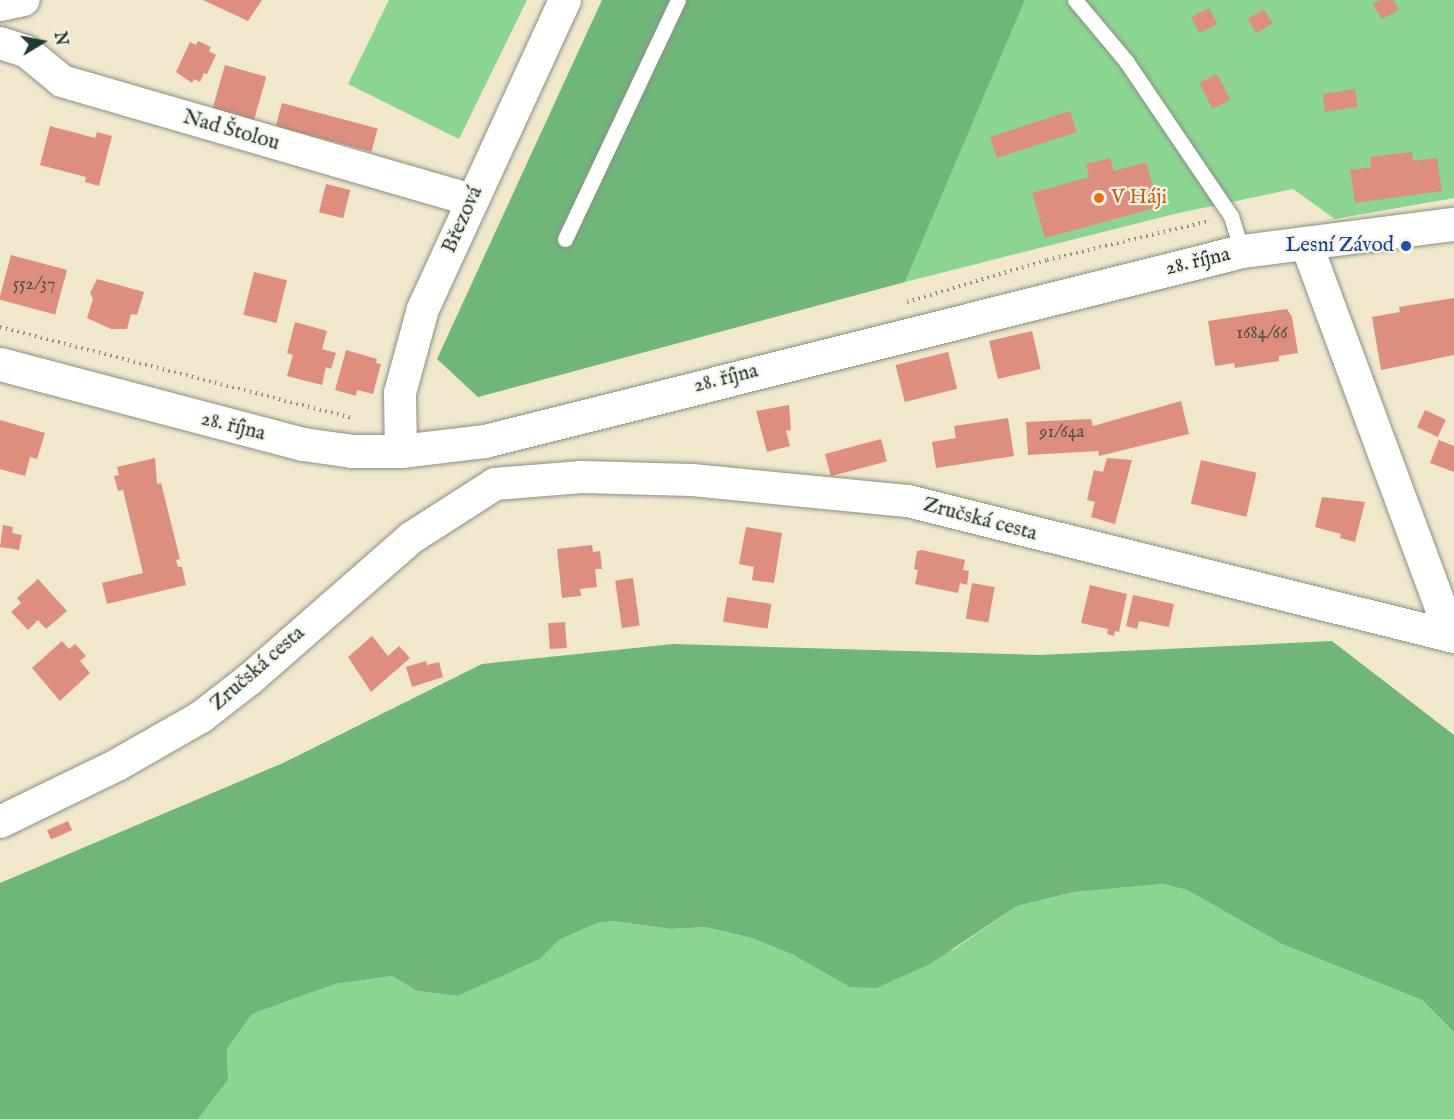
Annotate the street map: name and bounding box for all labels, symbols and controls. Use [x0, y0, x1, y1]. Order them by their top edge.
north arrow [12, 12, 72, 72]
text: N [49, 30, 71, 47]
street label: Nad Štolou [180, 105, 282, 157]
street label: Březová [437, 183, 489, 257]
place label: V Háji [1111, 185, 1167, 211]
marker: V Háji [1092, 191, 1106, 205]
place label: Lesní Závod [1285, 233, 1394, 259]
marker: Lesní Závod [1399, 239, 1413, 253]
street label: 28. října [1163, 242, 1233, 282]
house number: 552/37 [13, 274, 55, 296]
house number: 1684/66 [1236, 323, 1288, 345]
street label: 28. října [691, 359, 761, 399]
street label: 28. října [198, 407, 268, 447]
house number: 91/64a [1040, 422, 1084, 444]
street label: Zručská cesta [920, 493, 1040, 547]
street label: Zručská cesta [206, 621, 310, 717]

